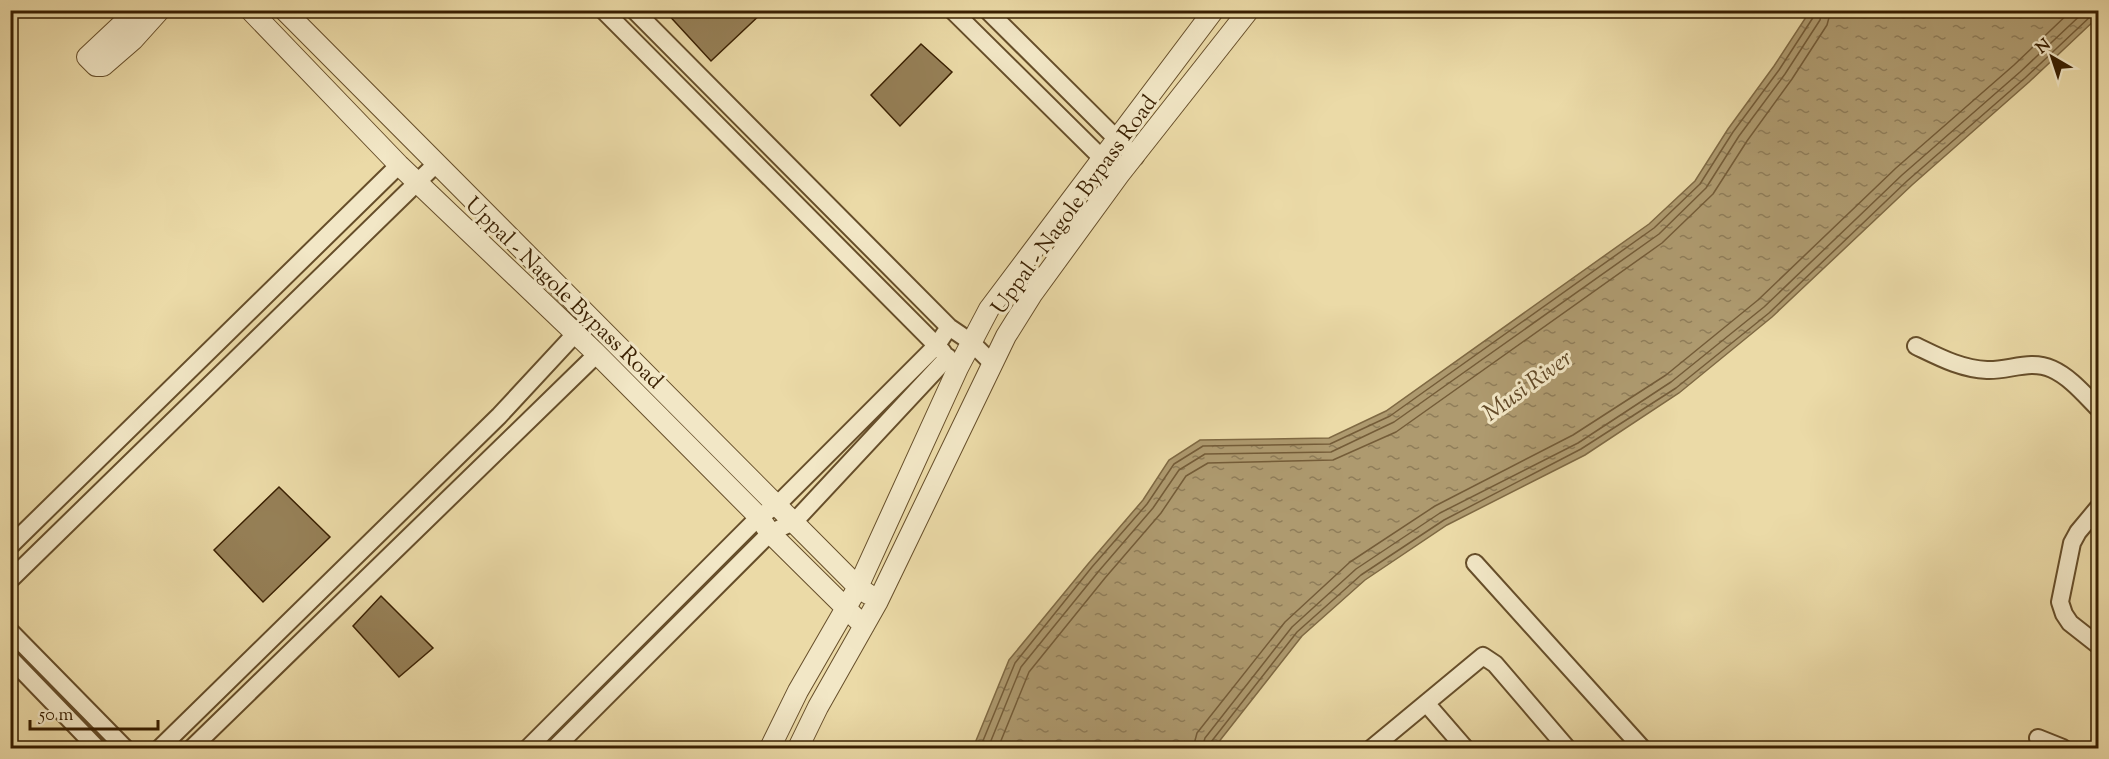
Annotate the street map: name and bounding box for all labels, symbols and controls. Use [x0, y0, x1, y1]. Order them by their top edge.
north arrow [2022, 27, 2082, 87]
text: N [2032, 34, 2057, 60]
street label: Uppal - Nagole Bypass Road [985, 89, 1166, 322]
street label: Uppal - Nagole Bypass Road [457, 191, 669, 398]
water label: Musi River [1476, 342, 1580, 431]
scale bar [30, 693, 158, 731]
text: 50 m [38, 703, 74, 729]

